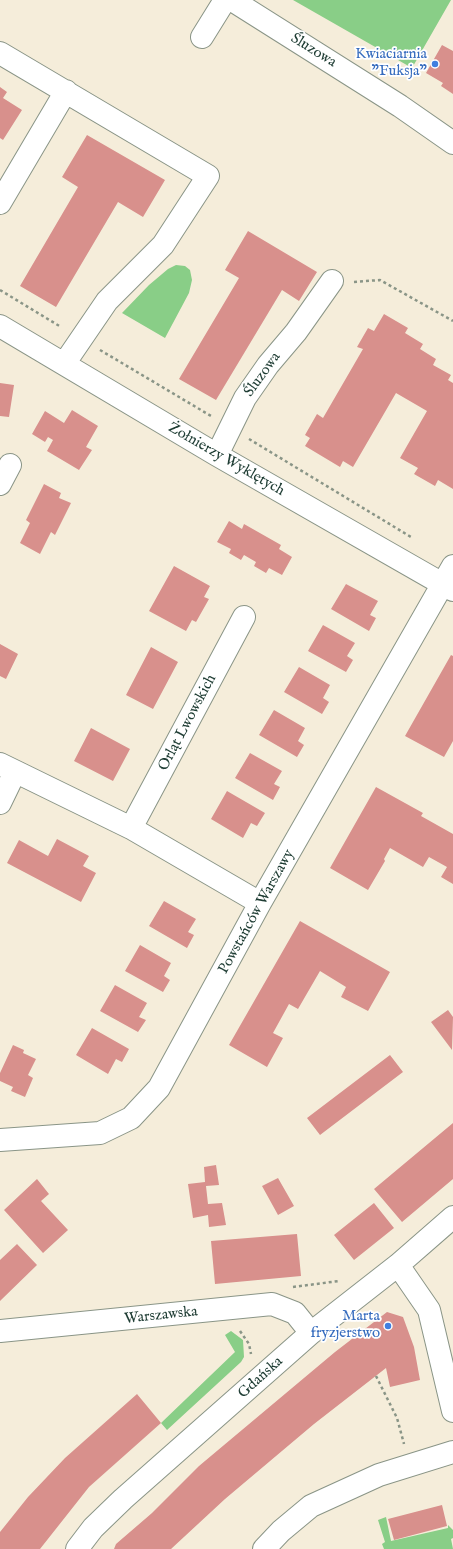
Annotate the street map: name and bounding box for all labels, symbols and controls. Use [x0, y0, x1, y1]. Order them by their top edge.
street label: Śluzowa [287, 30, 339, 72]
place label: Kwiaciarnia "Fuksja" [355, 46, 427, 81]
marker: Kwiaciarnia "Fuksja" [430, 59, 440, 69]
street label: Śluzowa [241, 349, 285, 401]
street label: Żołnierzy Wyklętych [164, 419, 288, 501]
street label: Orląt Lwowskich [155, 672, 221, 774]
street label: Powstańców Warszawy [215, 847, 299, 977]
street label: Warszawska [124, 1303, 198, 1329]
place label: Marta fryzjerstwo [311, 1308, 380, 1343]
marker: Marta fryzjerstwo [383, 1321, 393, 1331]
street label: Gdańska [235, 1353, 287, 1403]

